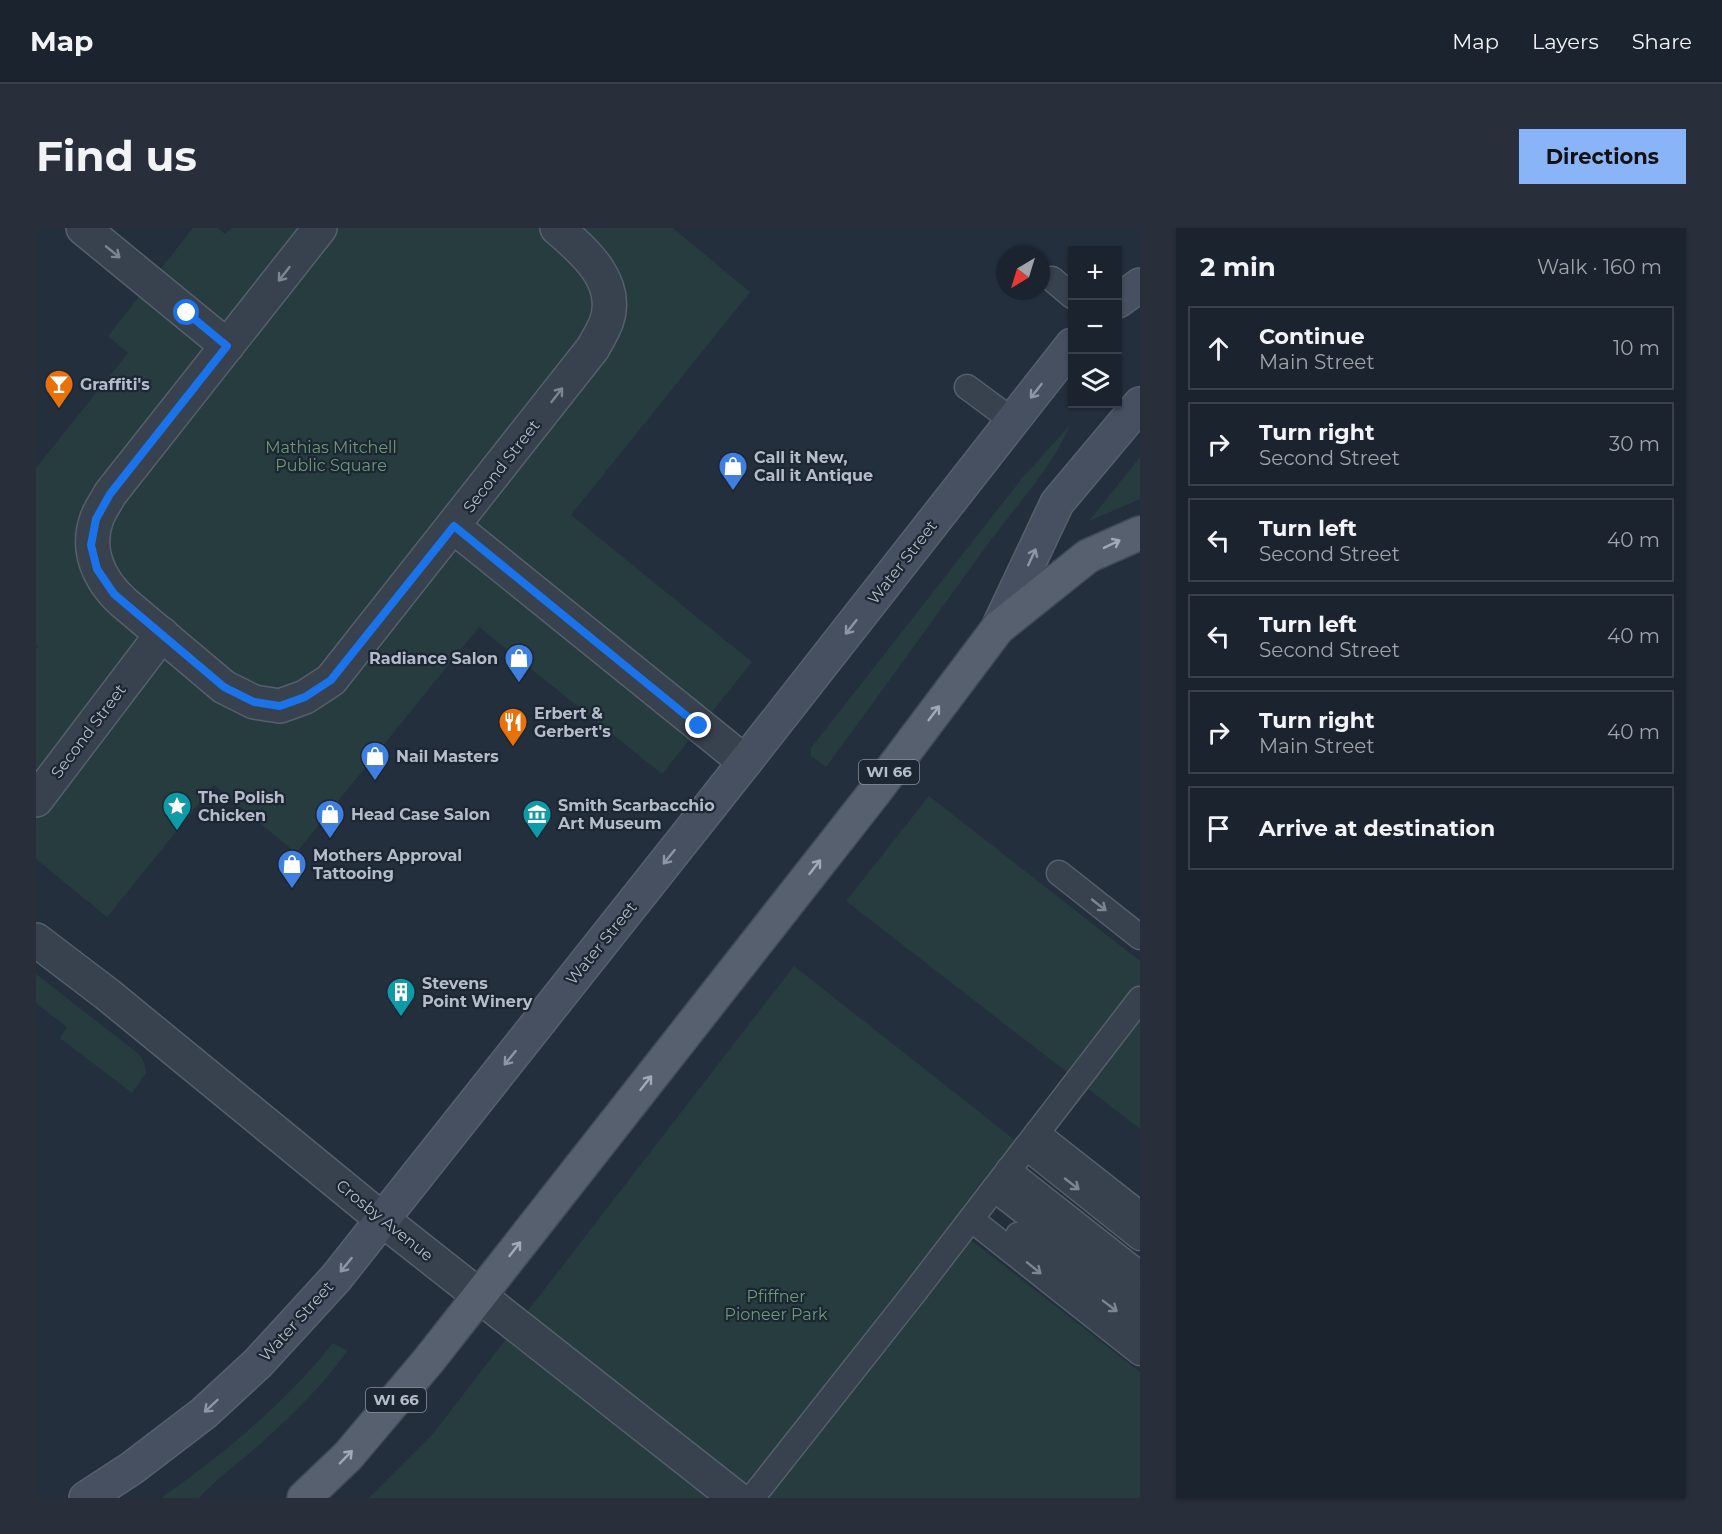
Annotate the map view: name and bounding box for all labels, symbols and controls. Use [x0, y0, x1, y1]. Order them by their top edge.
text: Map [30, 24, 93, 58]
text: Map [1452, 29, 1499, 54]
text: Layers [1532, 29, 1599, 54]
text: Share [1632, 29, 1692, 54]
button: Directions [1519, 129, 1686, 184]
text: Find us [36, 130, 197, 182]
one-way arrow [104, 246, 120, 259]
north arrow [996, 246, 1050, 300]
map controls [1068, 246, 1122, 408]
button: + [1068, 246, 1122, 300]
text: 2 min [1200, 251, 1276, 283]
text: Walk · 160 m [1537, 255, 1662, 279]
one-way arrow [277, 266, 290, 282]
route start [173, 299, 199, 325]
button: − [1068, 300, 1122, 354]
text: Continue [1259, 323, 1365, 350]
icon: ahead [1202, 332, 1235, 365]
text: 10 m [1613, 336, 1660, 360]
text: Main Street [1259, 350, 1375, 374]
button: layers [1068, 354, 1122, 408]
bar icon: Graffiti's [43, 368, 75, 410]
place label: Graffiti's [80, 375, 150, 394]
one-way arrow [1030, 383, 1043, 399]
one-way arrow [550, 387, 563, 403]
street label: Second Street [459, 416, 544, 517]
text: Turn right [1259, 419, 1374, 446]
icon: right [1202, 428, 1235, 461]
text: 30 m [1609, 432, 1660, 456]
park label: Mathias Mitchell Public Square [265, 438, 397, 475]
text: Second Street [1259, 446, 1400, 470]
place label: Call it New, Call it Antique [754, 448, 873, 485]
shop icon: Call it New, Call it Antique [717, 450, 749, 492]
text: Turn left [1259, 515, 1357, 542]
street label: Water Street [864, 516, 941, 608]
icon: left [1202, 524, 1235, 557]
text: 40 m [1607, 528, 1660, 552]
one-way arrow [1103, 538, 1121, 550]
text: Second Street [1259, 542, 1400, 566]
one-way arrow [1026, 548, 1038, 566]
text: Turn left [1259, 611, 1357, 638]
one-way arrow [844, 619, 857, 635]
icon: left [1202, 620, 1235, 653]
text: 40 m [1607, 624, 1660, 648]
text: Second Street [1259, 638, 1400, 662]
shop icon: Radiance Salon [503, 642, 535, 684]
place label: Radiance Salon [369, 649, 498, 668]
street label: Second Street [47, 680, 130, 782]
place label: Erbert & Gerbert's [534, 704, 611, 741]
one-way arrow [927, 705, 940, 721]
restaurant icon: Erbert & Gerbert's [497, 706, 529, 748]
text: Turn right [1259, 707, 1374, 734]
route end [685, 712, 711, 738]
icon: right [1202, 716, 1235, 749]
text: 40 m [1607, 720, 1660, 744]
text: Main Street [1259, 734, 1375, 758]
shop icon: Nail Masters [359, 740, 391, 782]
place label: Nail Masters [396, 747, 499, 766]
road number: WI 66 [859, 760, 919, 784]
place label: The Polish Chicken [198, 788, 285, 825]
place icon: The Polish Chicken [161, 790, 193, 832]
place label: Smith Scarbacchio Art Museum [557, 796, 715, 833]
shop icon: Head Case Salon [314, 798, 346, 840]
museum icon: Smith Scarbacchio Art Museum [521, 798, 553, 840]
place label: Head Case Salon [351, 805, 490, 824]
icon: arrive [1202, 812, 1235, 845]
text: Arrive at destination [1259, 815, 1495, 842]
place label: Mothers Approval Tattooing [313, 846, 462, 883]
shop icon: Mothers Approval Tattooing [276, 848, 308, 890]
one-way arrow [663, 849, 676, 865]
one-way arrow [808, 860, 821, 876]
street label: Water Street [562, 898, 641, 989]
one-way arrow [1091, 899, 1107, 912]
place label: Stevens Point Winery [422, 974, 533, 1011]
building icon: Stevens Point Winery [385, 976, 417, 1018]
one-way arrow [503, 1050, 516, 1066]
one-way arrow [640, 1076, 653, 1092]
street label: Crosby Avenue [332, 1175, 437, 1265]
one-way arrow [1063, 1177, 1079, 1190]
one-way arrow [508, 1241, 521, 1257]
one-way arrow [339, 1257, 352, 1273]
one-way arrow [1025, 1262, 1041, 1275]
street label: Water Street [255, 1277, 338, 1365]
park label: Pfiffner Pioneer Park [724, 1287, 828, 1324]
one-way arrow [1102, 1299, 1118, 1312]
road number: WI 66 [366, 1388, 426, 1412]
one-way arrow [204, 1399, 219, 1413]
one-way arrow [338, 1450, 353, 1465]

